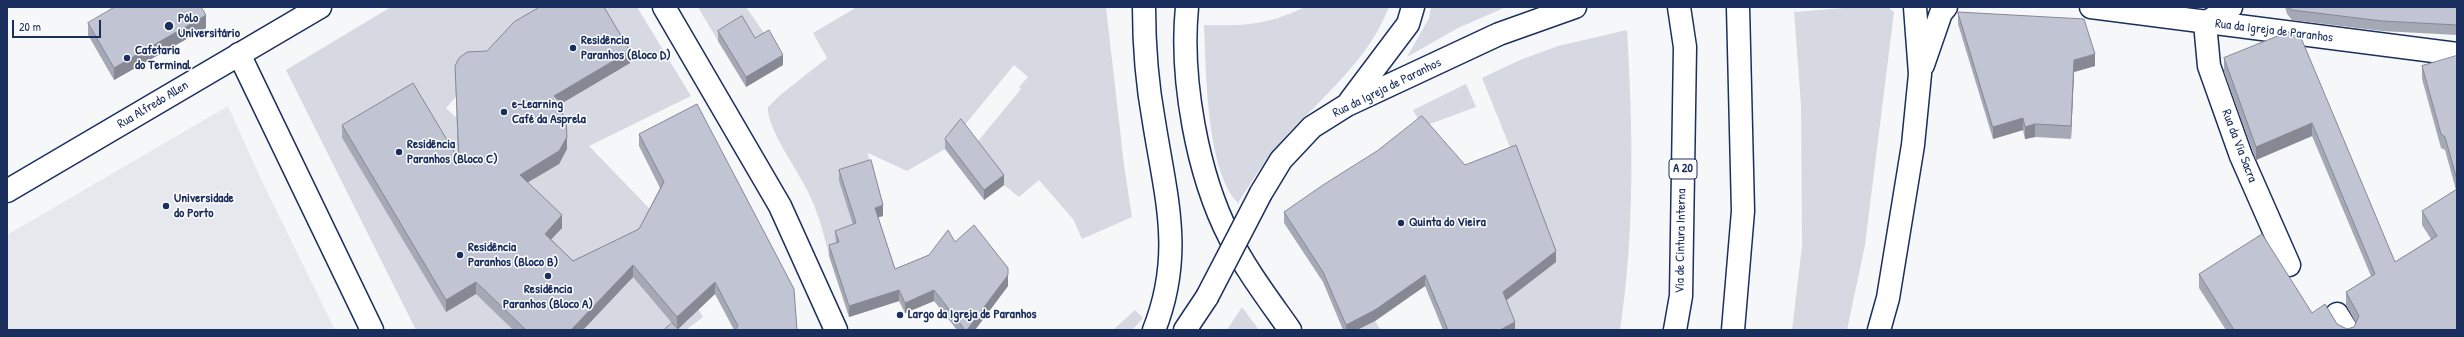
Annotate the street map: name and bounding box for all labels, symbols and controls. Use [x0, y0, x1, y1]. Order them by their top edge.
place label: Pólo Universitário [178, 11, 240, 42]
scale bar [14, 12, 103, 38]
street label: Rua da Igreja de Paranhos [2214, 16, 2334, 46]
text: 20 m [19, 18, 41, 35]
marker: Pólo Universitário [163, 20, 175, 32]
place label: Residência Paranhos (Bloco D) [581, 33, 671, 64]
place label: Cafetaria do Terminal [135, 43, 191, 74]
marker: Residência Paranhos (Bloco D) [568, 43, 578, 53]
marker: Cafetaria do Terminal [122, 53, 132, 63]
street label: Rua da Igreja de Paranhos [1330, 55, 1444, 121]
street label: Rua Alfredo Allen [115, 78, 191, 132]
place label: e-Learning Café da Asprela [512, 97, 586, 128]
marker: e-Learning Café da Asprela [499, 107, 509, 117]
street label: Rua da Via Sacra [2218, 107, 2260, 185]
place label: Residência Paranhos (Bloco C) [407, 137, 498, 168]
marker: Residência Paranhos (Bloco C) [394, 147, 404, 157]
road number: A 20 [1669, 159, 1697, 179]
street label: Via de Cintura Interna [1672, 188, 1690, 294]
place label: Universidade do Porto [174, 191, 234, 222]
marker: Universidade do Porto [161, 201, 171, 211]
place label: Quinta do Vieira [1409, 215, 1486, 231]
marker: Quinta do Vieira [1396, 218, 1406, 228]
place label: Residência Paranhos (Bloco B) [468, 240, 558, 271]
marker: Residência Paranhos (Bloco B) [455, 250, 465, 260]
marker: Residência Paranhos (Bloco A) [543, 271, 553, 281]
place label: Residência Paranhos (Bloco A) [503, 282, 593, 313]
place label: Largo da Igreja de Paranhos [908, 307, 1037, 323]
marker: Largo da Igreja de Paranhos [895, 310, 905, 320]

